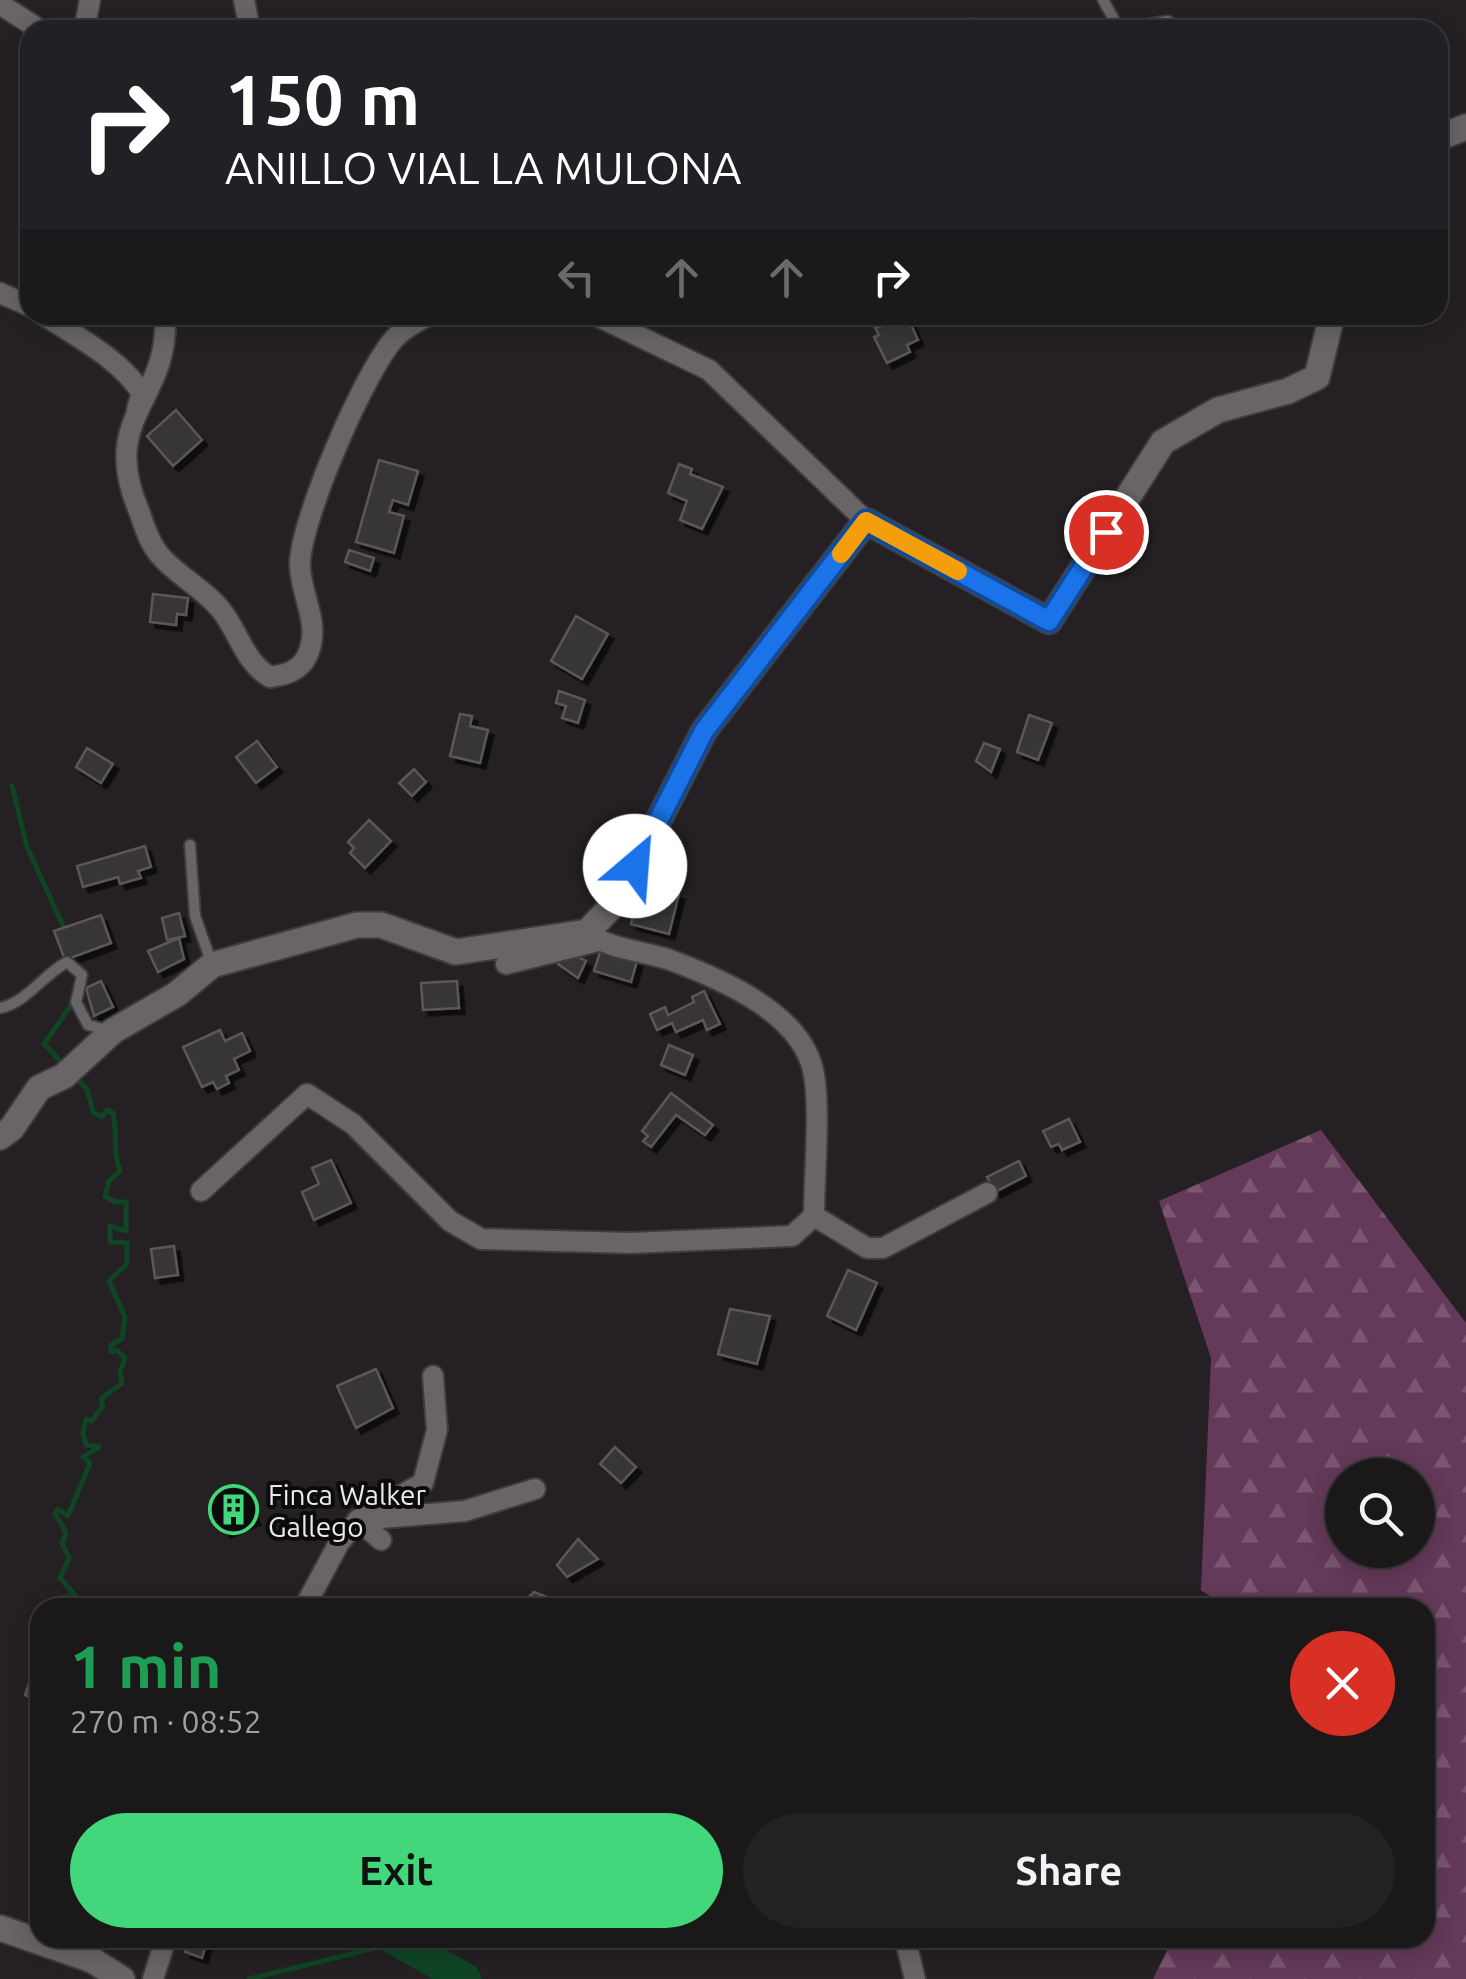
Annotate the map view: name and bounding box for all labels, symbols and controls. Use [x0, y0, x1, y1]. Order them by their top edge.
icon: right [60, 60, 190, 190]
text: 150 m [225, 60, 420, 138]
text: ANILLO VIAL LA MULONA [225, 142, 741, 193]
icon: left [549, 250, 604, 305]
icon: ahead [654, 250, 709, 305]
icon: ahead [759, 250, 814, 305]
icon: right [864, 250, 919, 305]
pin [1064, 490, 1149, 575]
icon: arrive [1079, 505, 1134, 560]
position arrow [583, 814, 687, 918]
map controls [1325, 1458, 1435, 1568]
button: search [1325, 1458, 1435, 1568]
place label: Finca Walker Gallego [268, 1479, 426, 1542]
building icon: Finca Walker Gallego [207, 1484, 259, 1536]
button: close [1290, 1631, 1395, 1736]
text: 1 min [70, 1632, 222, 1699]
text: 270 m · 08:52 [70, 1703, 262, 1739]
button: Exit [70, 1813, 723, 1928]
button: Share [743, 1813, 1395, 1928]

